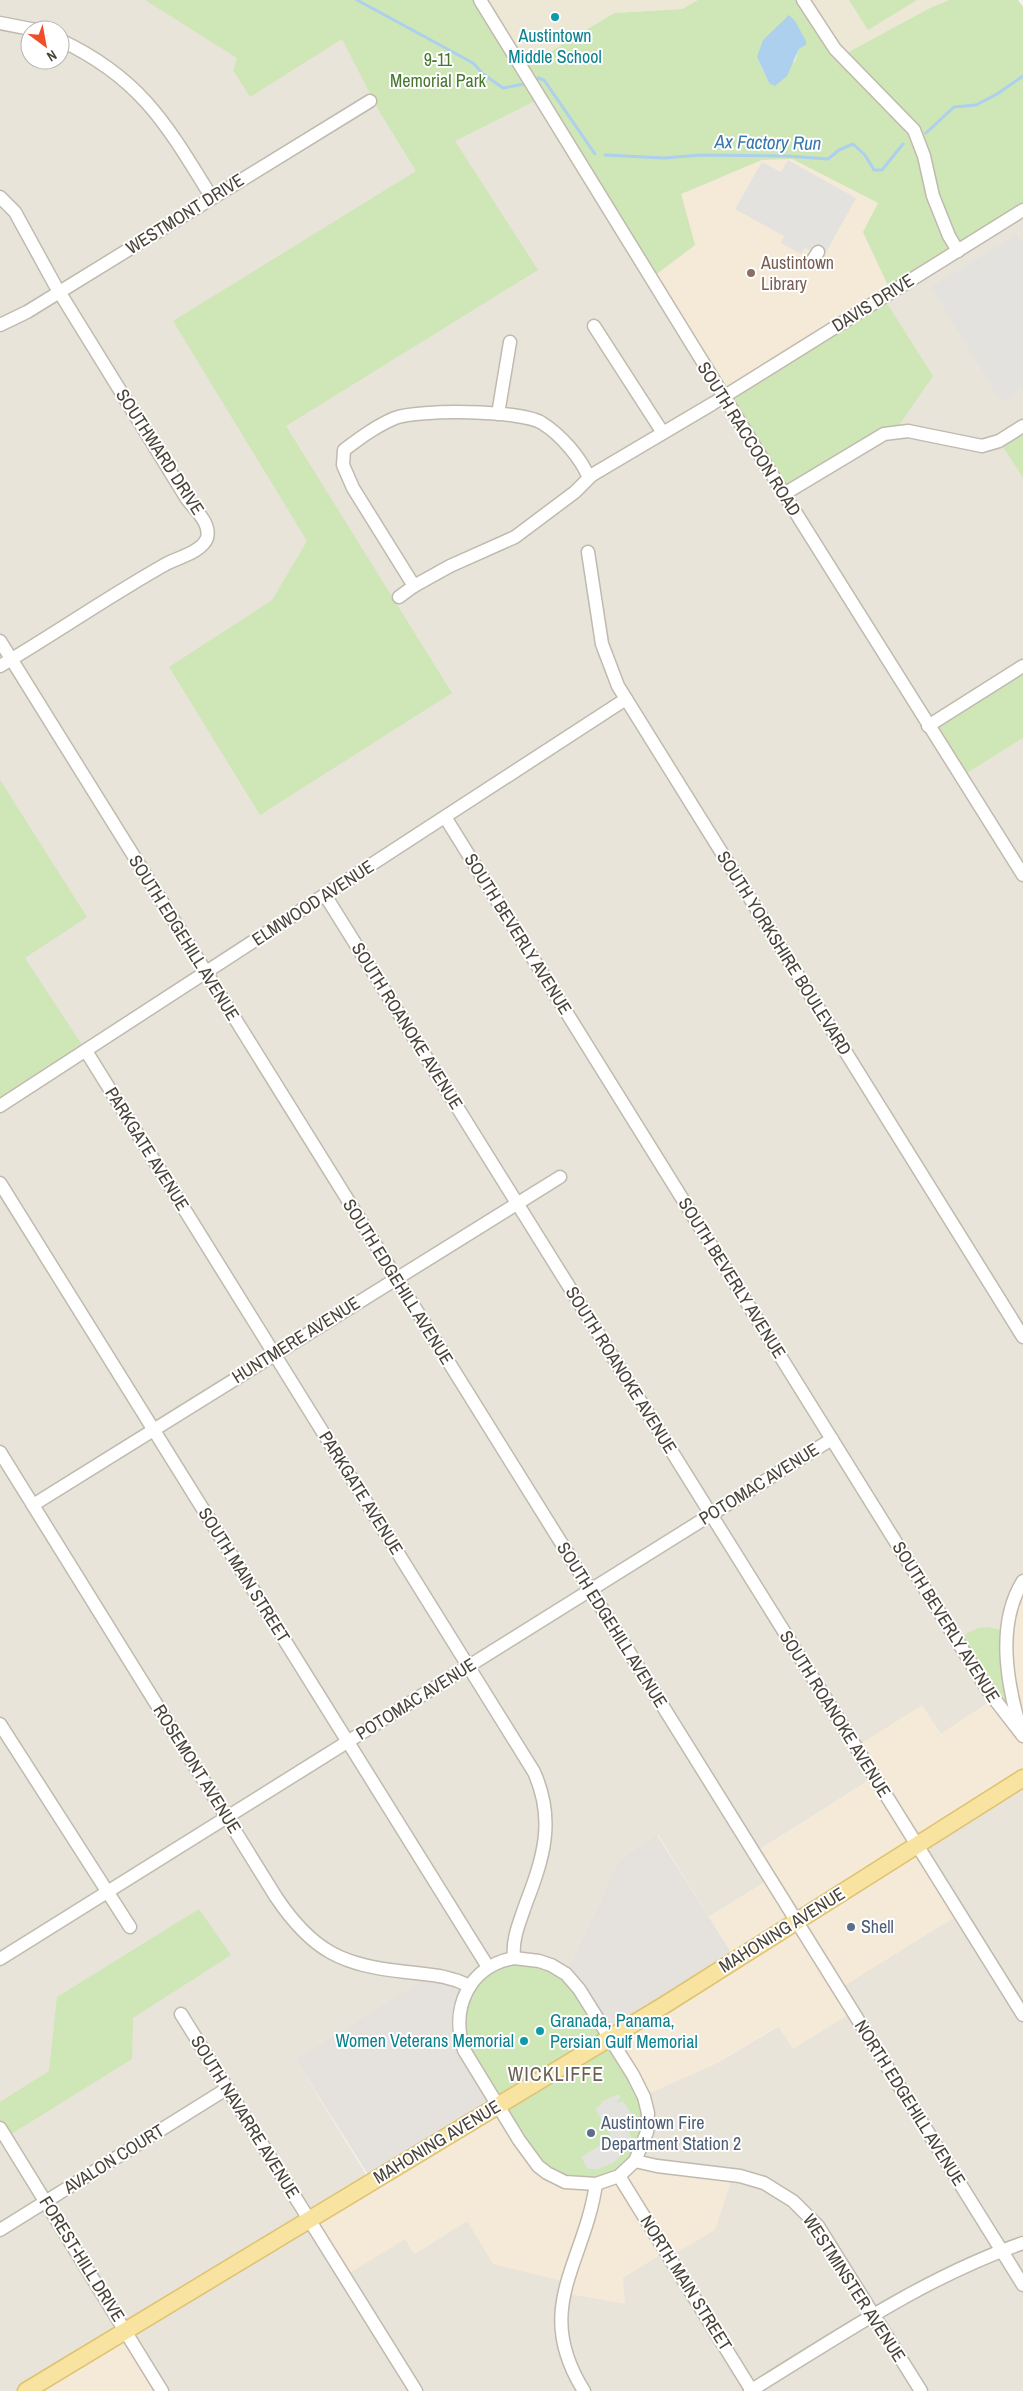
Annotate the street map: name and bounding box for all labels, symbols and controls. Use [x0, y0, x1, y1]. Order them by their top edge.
marker: Austintown Middle School [549, 11, 561, 23]
north arrow [20, 20, 70, 70]
place label: Austintown Middle School [508, 23, 602, 69]
text: N [44, 46, 60, 66]
park label: 9-11 Memorial Park [390, 47, 487, 93]
water label: Ax Factory Run [713, 128, 822, 156]
street label: WESTMONT DRIVE [121, 167, 249, 260]
place label: Austintown Library [760, 250, 834, 296]
marker: Austintown Library [745, 267, 757, 279]
street label: DAVIS DRIVE [827, 267, 919, 338]
street label: SOUTH RACCOON ROAD [692, 357, 807, 521]
street label: SOUTHWARD DRIVE [110, 384, 211, 520]
street label: SOUTH YORKSHIRE BOULEVARD [711, 846, 858, 1060]
street label: SOUTH BEVERLY AVENUE [459, 848, 578, 1019]
street label: SOUTH EDGEHILL AVENUE [123, 850, 246, 1025]
street label: ELMWOOD AVENUE [247, 854, 379, 951]
street label: SOUTH ROANOKE AVENUE [346, 937, 469, 1114]
street label: PARKGATE AVENUE [99, 1082, 195, 1215]
street label: SOUTH BEVERLY AVENUE [673, 1192, 792, 1363]
street label: SOUTH EDGEHILL AVENUE [337, 1194, 460, 1369]
street label: SOUTH ROANOKE AVENUE [560, 1281, 683, 1458]
street label: HUNTMERE AVENUE [227, 1290, 364, 1389]
street label: PARKGATE AVENUE [313, 1426, 409, 1559]
street label: POTOMAC AVENUE [694, 1437, 824, 1531]
street label: SOUTH MAIN STREET [193, 1502, 296, 1647]
street label: SOUTH BEVERLY AVENUE [887, 1536, 1006, 1707]
street label: SOUTH EDGEHILL AVENUE [551, 1537, 674, 1712]
street label: SOUTH ROANOKE AVENUE [774, 1625, 897, 1802]
street label: POTOMAC AVENUE [351, 1652, 481, 1746]
street label: ROSEMONT AVENUE [148, 1699, 247, 1838]
street label: MAHONING AVENUE [714, 1881, 849, 1978]
place label: Shell [861, 1914, 894, 1939]
marker: Shell [845, 1921, 857, 1933]
place label: Granada, Panama, Persian Gulf Memorial [550, 2008, 698, 2054]
street label: NORTH EDGEHILL AVENUE [849, 2015, 972, 2191]
marker: Granada, Panama, Persian Gulf Memorial [534, 2025, 546, 2037]
place label: Women Veterans Memorial [335, 2028, 514, 2053]
street label: SOUTH NAVARRE AVENUE [185, 2030, 306, 2203]
marker: Women Veterans Memorial [518, 2035, 530, 2047]
district label: WICKLIFFE [508, 2060, 604, 2087]
street label: MAHONING AVENUE [369, 2094, 505, 2189]
place label: Austintown Fire Department Station 2 [600, 2110, 741, 2156]
street label: AVALON COURT [58, 2118, 169, 2200]
marker: Austintown Fire Department Station 2 [585, 2127, 597, 2139]
street label: FOREST-HILL DRIVE [34, 2191, 131, 2326]
street label: WESTMINSTER AVENUE [797, 2209, 912, 2367]
street label: NORTH MAIN STREET [635, 2210, 738, 2355]

